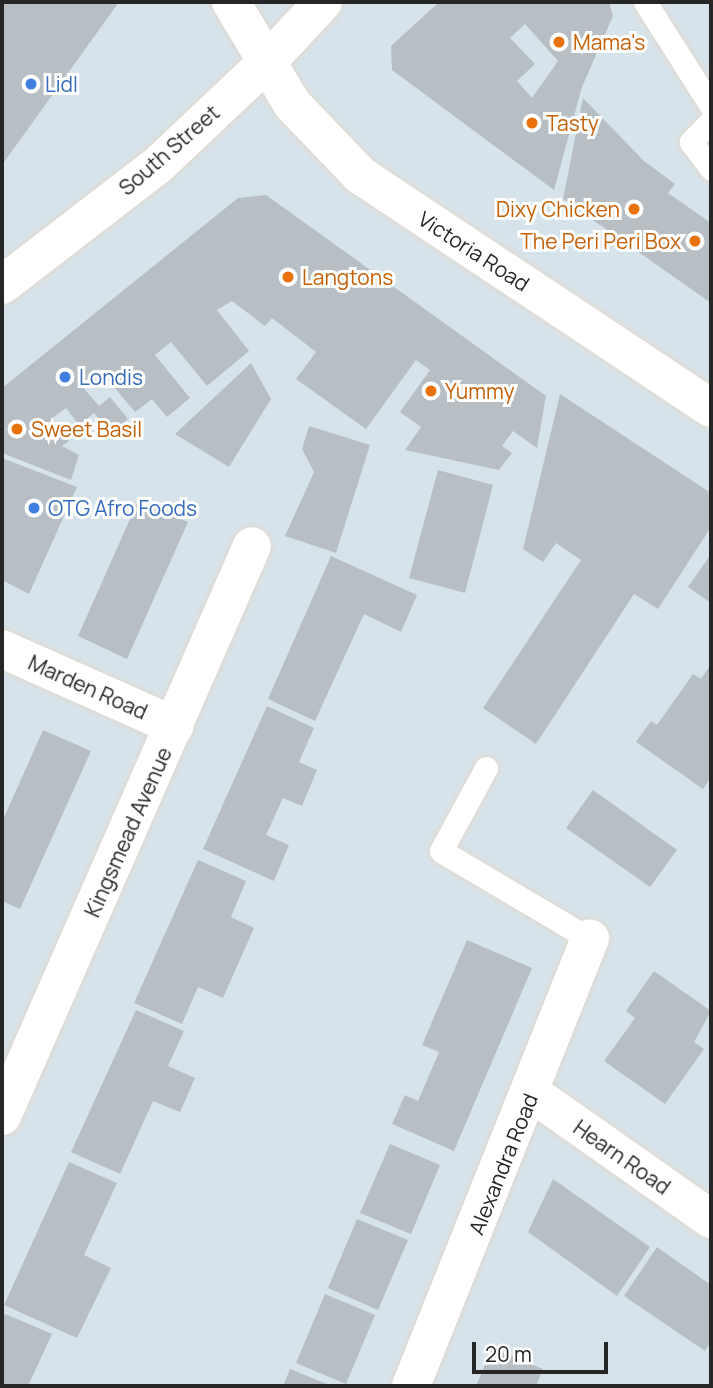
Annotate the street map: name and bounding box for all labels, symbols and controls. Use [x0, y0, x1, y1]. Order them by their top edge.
place label: Mama's [573, 29, 645, 55]
marker: Mama's [551, 34, 567, 50]
place label: Lidl [45, 71, 78, 97]
marker: Lidl [23, 76, 39, 92]
street label: South Street [114, 100, 224, 200]
place label: Tasty [546, 110, 599, 136]
marker: Tasty [524, 115, 540, 131]
place label: Dixy Chicken [496, 196, 620, 222]
marker: Dixy Chicken [626, 201, 642, 217]
street label: Victoria Road [414, 206, 534, 296]
place label: The Peri Peri Box [520, 228, 681, 254]
marker: The Peri Peri Box [687, 233, 703, 249]
place label: Langtons [302, 264, 393, 290]
marker: Langtons [280, 269, 296, 285]
place label: Londis [79, 364, 143, 390]
marker: Londis [57, 369, 73, 385]
place label: Yummy [445, 378, 515, 404]
marker: Yummy [423, 383, 439, 399]
place label: Sweet Basil [31, 416, 142, 442]
marker: Sweet Basil [9, 421, 25, 437]
place label: OTG Afro Foods [48, 495, 197, 521]
marker: OTG Afro Foods [26, 500, 42, 516]
street label: Marden Road [25, 650, 151, 724]
street label: Kingsmead Avenue [79, 743, 177, 921]
street label: Alexandra Road [463, 1090, 543, 1238]
street label: Hearn Road [569, 1115, 675, 1199]
scale bar [475, 1328, 612, 1372]
text: 20 m [485, 1340, 532, 1368]

